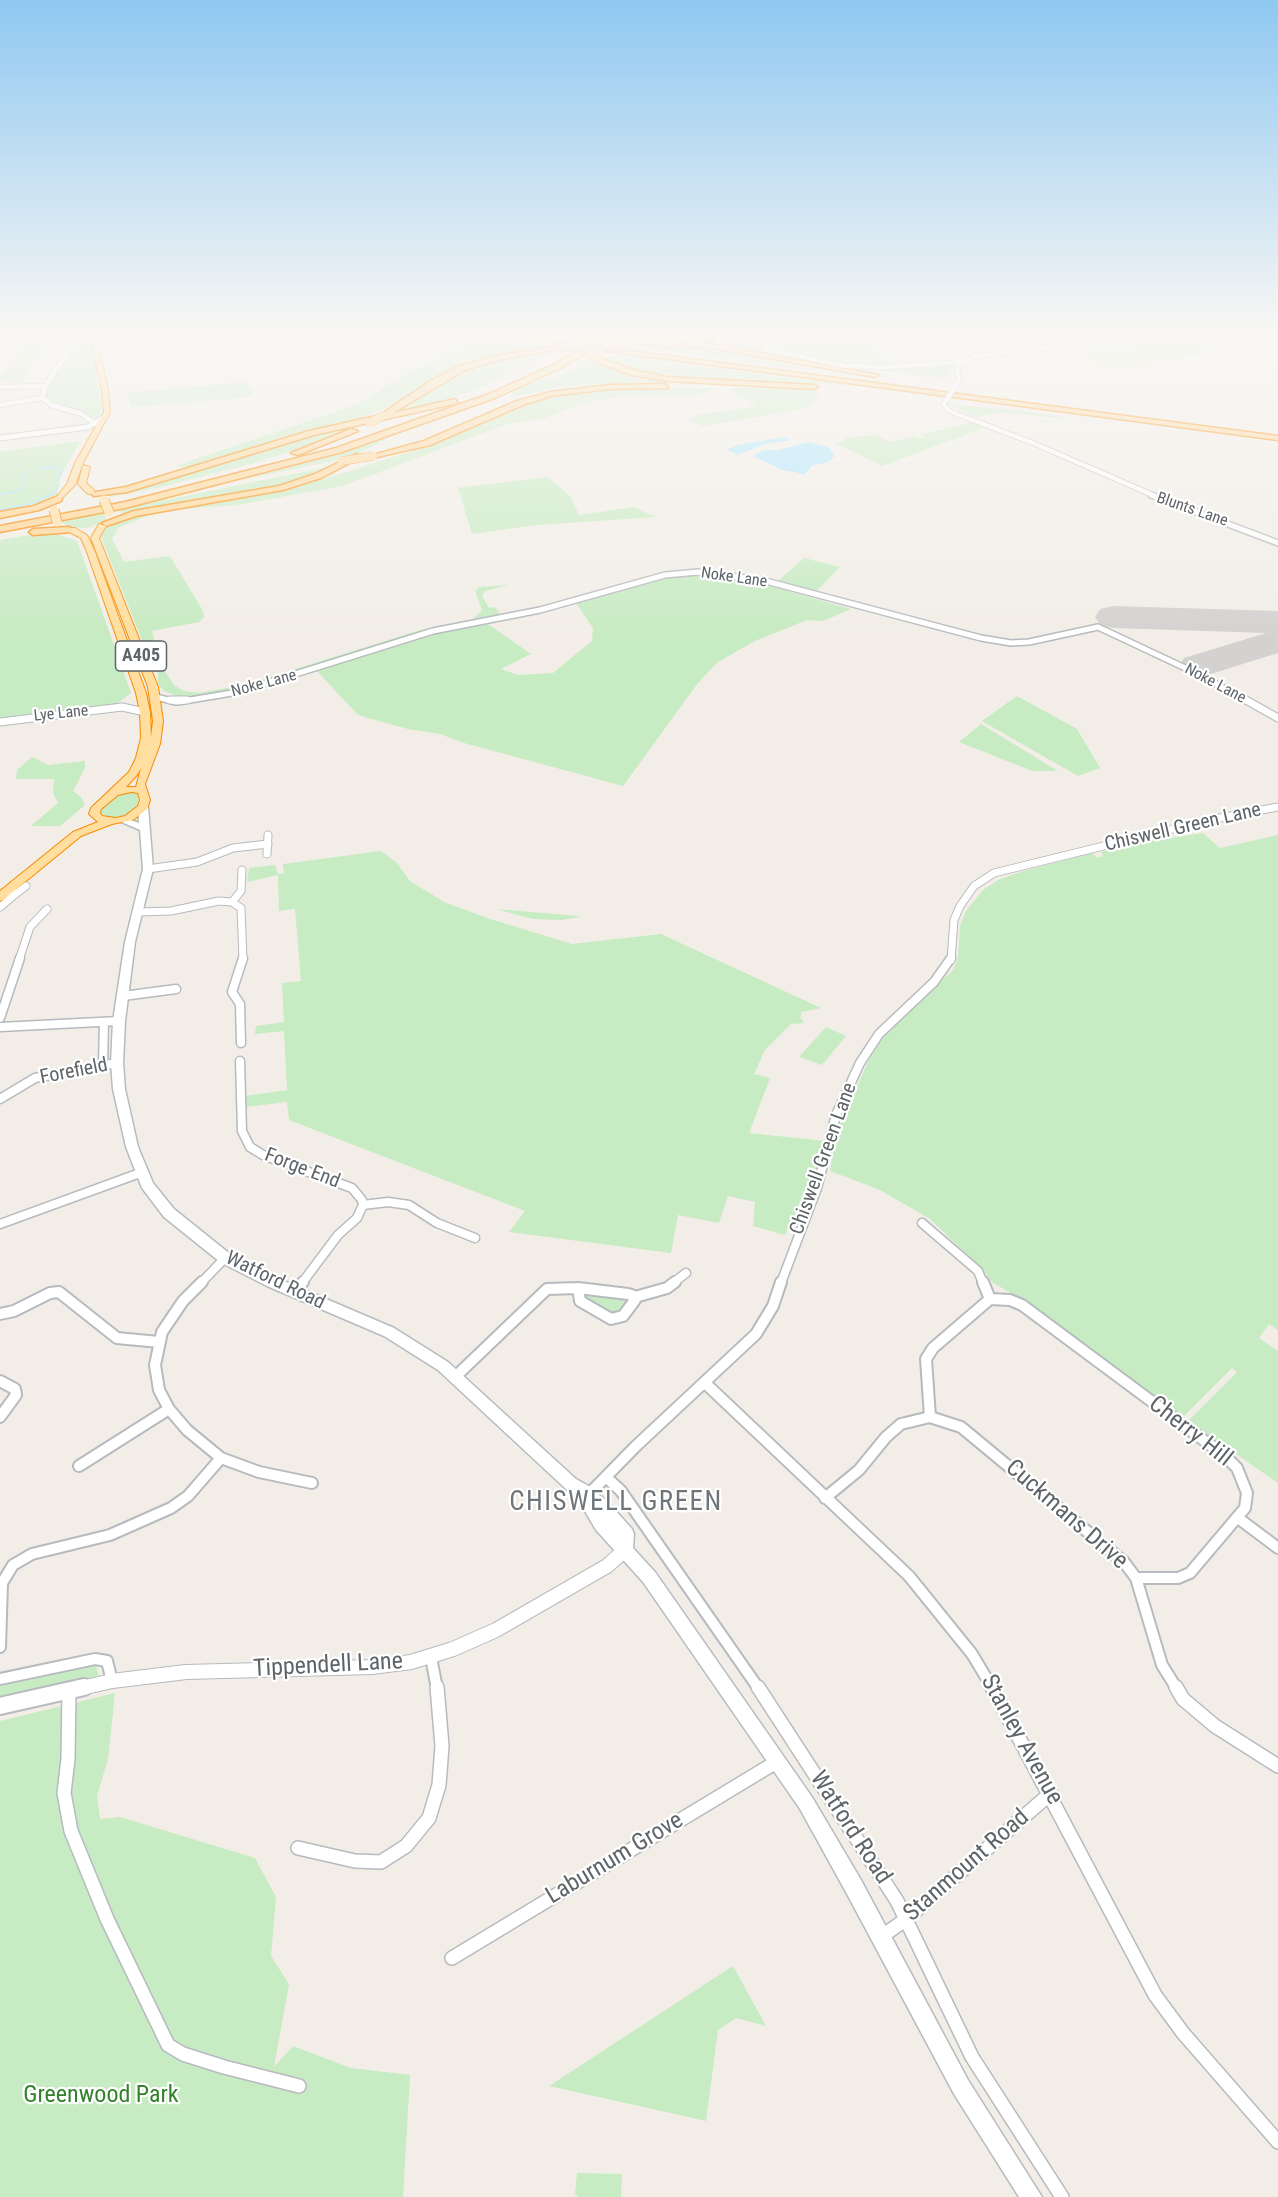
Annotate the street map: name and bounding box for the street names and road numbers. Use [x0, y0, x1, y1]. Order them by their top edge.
street label: Blunts Lane [1154, 489, 1230, 531]
street label: Noke Lane [700, 564, 768, 592]
road number: A405 [116, 641, 166, 671]
street label: Noke Lane [1181, 660, 1249, 708]
street label: Noke Lane [229, 666, 299, 702]
street label: Lye Lane [33, 702, 89, 726]
street label: Chiswell Green Lane [1102, 798, 1264, 858]
street label: Forefield [38, 1054, 110, 1090]
street label: Chiswell Green Lane [785, 1080, 863, 1238]
street label: Forge End [261, 1144, 343, 1194]
street label: Watford Road [221, 1247, 329, 1315]
street label: Cherry Hill [1142, 1390, 1238, 1474]
street label: Cuckmans Drive [999, 1454, 1133, 1576]
street label: Tippendell Lane [252, 1648, 404, 1684]
street label: Stanley Avenue [974, 1670, 1068, 1810]
street label: Watford Road [803, 1766, 897, 1890]
street label: Stanmount Road [898, 1804, 1036, 1928]
street label: Laburnum Grove [541, 1807, 689, 1911]

